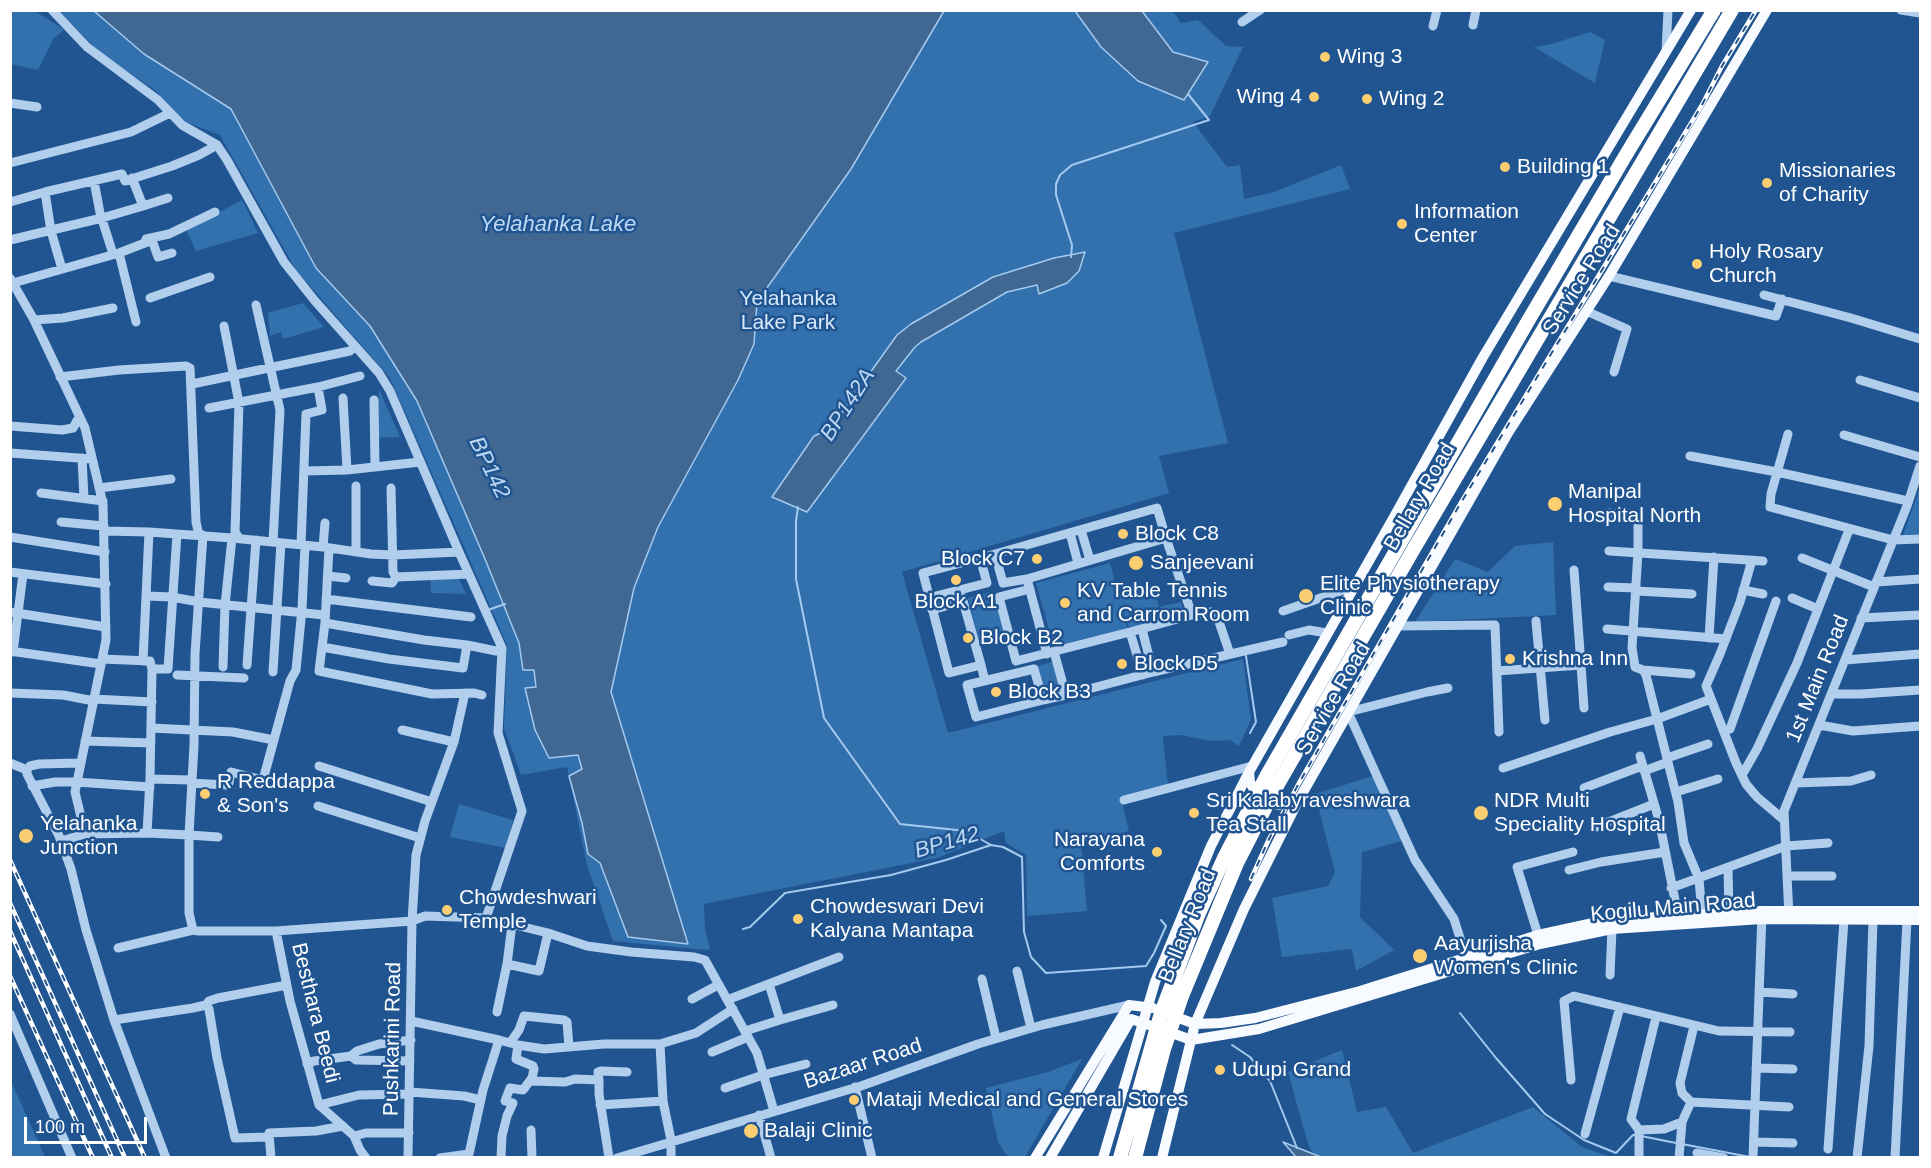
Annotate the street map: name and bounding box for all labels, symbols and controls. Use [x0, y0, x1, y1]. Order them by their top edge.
place label: Wing 3 [1337, 44, 1402, 70]
marker: Wing 3 [1318, 50, 1332, 64]
place label: Wing 4 [1237, 84, 1302, 110]
place label: Wing 2 [1379, 86, 1444, 112]
marker: Wing 4 [1307, 90, 1321, 104]
marker: Wing 2 [1360, 92, 1374, 106]
place label: Building 1 [1517, 154, 1609, 180]
place label: Missionaries of Charity [1779, 158, 1896, 208]
marker: Building 1 [1498, 160, 1512, 174]
marker: Missionaries of Charity [1760, 176, 1774, 190]
place label: Information Center [1414, 199, 1519, 249]
water label: Yelahanka Lake [480, 212, 636, 238]
marker: Information Center [1395, 217, 1409, 231]
street label: Service Road [1538, 220, 1626, 340]
place label: Holy Rosary Church [1709, 239, 1823, 289]
marker: Holy Rosary Church [1690, 257, 1704, 271]
park label: Yelahanka Lake Park [739, 286, 837, 336]
water label: BP142A [815, 364, 881, 446]
water label: BP142 [463, 433, 515, 503]
street label: Bellary Road [1379, 439, 1461, 555]
place label: Manipal Hospital North [1568, 479, 1701, 529]
marker: Manipal Hospital North [1546, 495, 1564, 513]
place label: Block C8 [1135, 521, 1219, 547]
marker: Block C8 [1116, 527, 1130, 541]
place label: Block C7 [941, 546, 1025, 572]
place label: Sanjeevani [1150, 550, 1254, 576]
marker: Block C7 [1030, 552, 1044, 566]
marker: Sanjeevani [1127, 554, 1145, 572]
place label: Elite Physiotherapy Clinic [1320, 571, 1500, 621]
marker: Block A1 [949, 573, 963, 587]
place label: KV Table Tennis and Carrom Room [1077, 578, 1250, 628]
marker: Elite Physiotherapy Clinic [1297, 587, 1315, 605]
place label: Block A1 [915, 589, 997, 615]
marker: KV Table Tennis and Carrom Room [1058, 596, 1072, 610]
street label: 1st Main Road [1781, 612, 1855, 746]
place label: Block B2 [980, 625, 1063, 651]
marker: Block B2 [961, 631, 975, 645]
street label: Service Road [1292, 638, 1376, 760]
place label: Krishna Inn [1522, 646, 1628, 672]
place label: Block D5 [1134, 651, 1218, 677]
marker: Krishna Inn [1503, 652, 1517, 666]
marker: Block D5 [1115, 657, 1129, 671]
place label: Block B3 [1008, 679, 1091, 705]
marker: Block B3 [989, 685, 1003, 699]
place label: R Reddappa & Son's [217, 769, 335, 819]
marker: R Reddappa & Son's [198, 787, 212, 801]
place label: Sri Kalabyraveshwara Tea Stall [1206, 788, 1410, 838]
place label: NDR Multi Speciality Hospital [1494, 788, 1666, 838]
marker: NDR Multi Speciality Hospital [1472, 804, 1490, 822]
marker: Sri Kalabyraveshwara Tea Stall [1187, 806, 1201, 820]
place label: Yelahanka Junction [40, 811, 137, 861]
water label: BP142 [912, 821, 982, 865]
marker: Yelahanka Junction [17, 827, 35, 845]
place label: Narayana Comforts [1054, 827, 1145, 877]
marker: Narayana Comforts [1150, 845, 1164, 859]
street label: Bellary Road [1154, 866, 1222, 986]
place label: Chowdeshwari Temple [459, 885, 597, 935]
street label: Kogilu Main Road [1589, 888, 1757, 928]
place label: Chowdeswari Devi Kalyana Mantapa [810, 894, 984, 944]
marker: Chowdeshwari Temple [440, 903, 454, 917]
marker: Chowdeswari Devi Kalyana Mantapa [791, 912, 805, 926]
place label: Aayurjisha Women's Clinic [1434, 931, 1578, 981]
street label: Besthara Beedi [285, 940, 345, 1086]
marker: Aayurjisha Women's Clinic [1411, 947, 1429, 965]
street label: Pushkarini Road [379, 962, 407, 1116]
street label: Bazaar Road [801, 1033, 925, 1095]
place label: Udupi Grand [1232, 1057, 1351, 1083]
marker: Udupi Grand [1213, 1063, 1227, 1077]
place label: Mataji Medical and General Stores [866, 1087, 1188, 1113]
marker: Mataji Medical and General Stores [847, 1093, 861, 1107]
scale bar [27, 1105, 150, 1143]
text: 100 m [35, 1117, 85, 1137]
place label: Balaji Clinic [764, 1118, 873, 1144]
marker: Balaji Clinic [742, 1122, 760, 1140]

